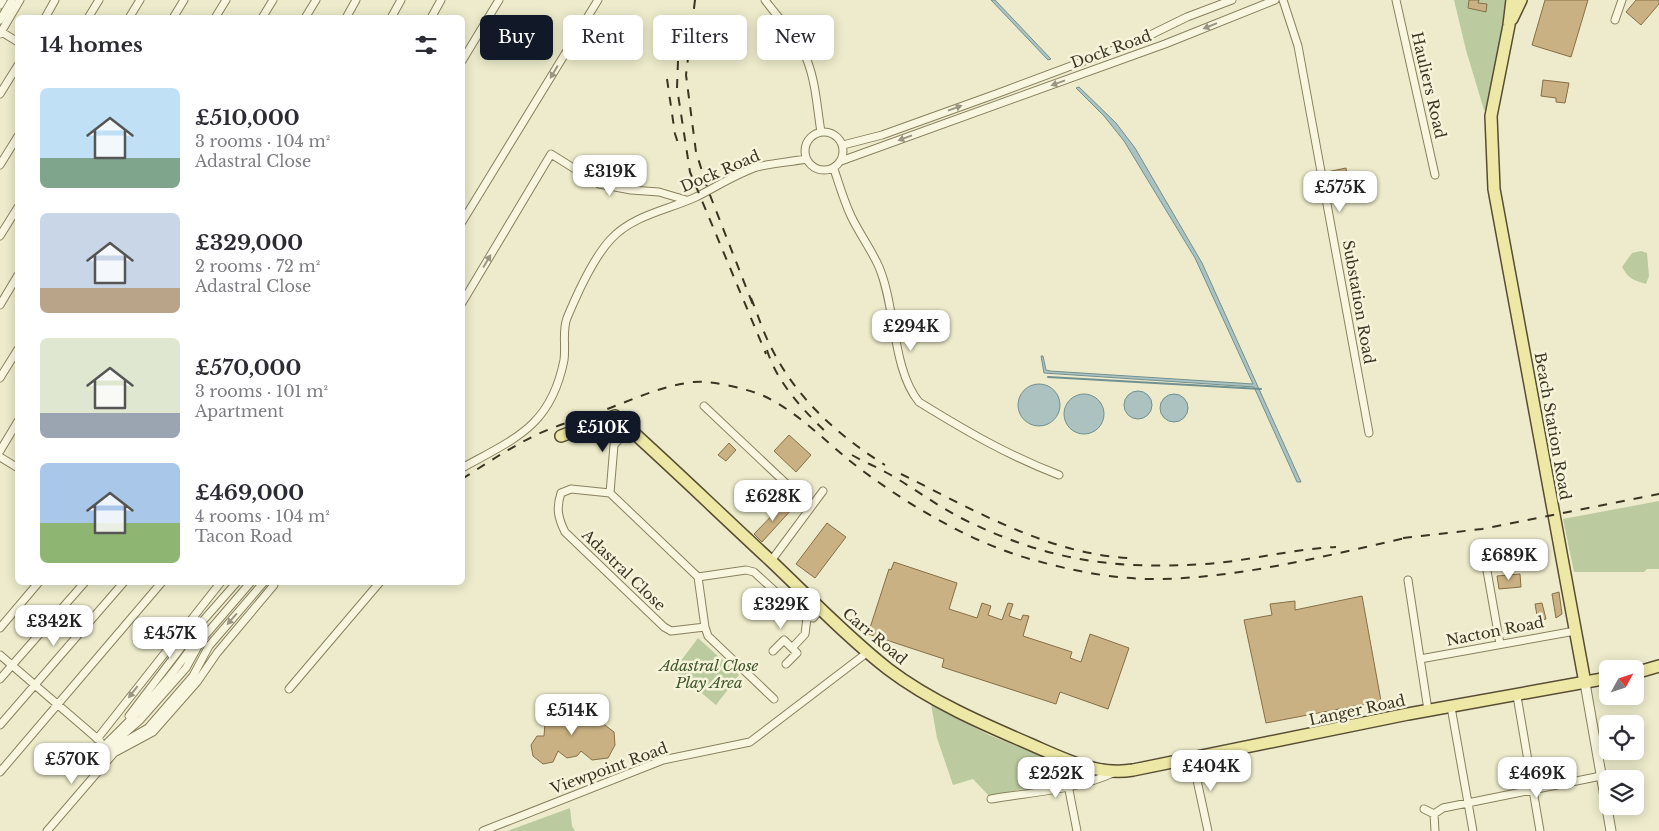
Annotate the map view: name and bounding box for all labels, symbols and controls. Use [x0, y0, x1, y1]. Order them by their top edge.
chip: Buy [480, 15, 553, 60]
chip: Rent [563, 15, 643, 60]
chip: Filters [653, 15, 747, 60]
chip: New [757, 15, 834, 60]
one-way arrow [1203, 23, 1217, 31]
street label: Dock Road [1068, 26, 1154, 72]
street label: Hauliers Road [1407, 30, 1451, 140]
icon: filters [412, 31, 440, 59]
text: 14 homes [40, 32, 143, 58]
one-way arrow [550, 65, 559, 78]
one-way arrow [1050, 79, 1065, 87]
one-way arrow [948, 104, 963, 111]
text: £510,000 [195, 105, 300, 131]
icon: home [80, 108, 140, 168]
text: 3 rooms · 104 m² [195, 131, 330, 151]
one-way arrow [897, 134, 912, 142]
street label: Dock Road [677, 146, 763, 196]
text: Adastral Close [195, 151, 311, 171]
pin: £319K [575, 154, 645, 197]
text: £319K [584, 161, 636, 181]
pin: £575K [1305, 170, 1375, 213]
text: £575K [1314, 177, 1366, 197]
text: £329,000 [195, 230, 303, 256]
icon: home [80, 233, 140, 293]
street label: Substation Road [1339, 239, 1379, 365]
one-way arrow [483, 254, 492, 267]
text: 2 rooms · 72 m² [195, 256, 320, 276]
text: Adastral Close [195, 276, 311, 296]
pin: £294K [876, 310, 946, 352]
text: £294K [883, 316, 939, 336]
street label: Beach Station Road [1531, 351, 1575, 501]
text: £570,000 [195, 355, 301, 381]
icon: home [80, 358, 140, 418]
text: 3 rooms · 101 m² [195, 381, 328, 401]
text: Apartment [195, 401, 284, 421]
pin: £510K [568, 410, 638, 453]
text: £510K [576, 417, 630, 437]
text: £469,000 [195, 480, 304, 506]
pin: £628K [738, 480, 808, 522]
icon: home [80, 483, 140, 543]
text: £628K [745, 486, 801, 506]
text: 4 rooms · 104 m² [195, 506, 330, 526]
street label: Adastral Close [577, 525, 670, 615]
text: Tacon Road [195, 526, 292, 546]
pin: £689K [1474, 538, 1544, 581]
text: £689K [1481, 545, 1537, 565]
pin: £329K [746, 588, 816, 630]
text: £329K [753, 594, 809, 614]
street label: Carr Road [839, 603, 911, 669]
pin: £342K [19, 604, 89, 647]
text: £342K [26, 611, 82, 631]
street label: Nacton Road [1444, 612, 1546, 650]
one-way arrow [226, 613, 238, 625]
pin: £457K [135, 616, 205, 659]
text: £457K [144, 623, 196, 643]
park label: Adastral Close Play Area [658, 656, 759, 692]
north arrow [1599, 660, 1644, 705]
map controls [1599, 660, 1644, 815]
one-way arrow [128, 685, 139, 698]
street label: Langer Road [1307, 691, 1407, 729]
pin: £514K [537, 694, 607, 736]
text: £514K [546, 700, 598, 720]
button: locate [1599, 715, 1644, 760]
street label: Viewpoint Road [547, 738, 670, 798]
pin: £570K [37, 742, 107, 785]
text: £570K [45, 749, 99, 769]
pin: £404K [1176, 750, 1246, 792]
pin: £252K [1021, 756, 1091, 799]
text: £404K [1182, 756, 1240, 776]
pin: £469K [1502, 756, 1572, 799]
text: £252K [1029, 763, 1083, 783]
text: £469K [1509, 763, 1565, 783]
button: layers [1599, 770, 1644, 815]

